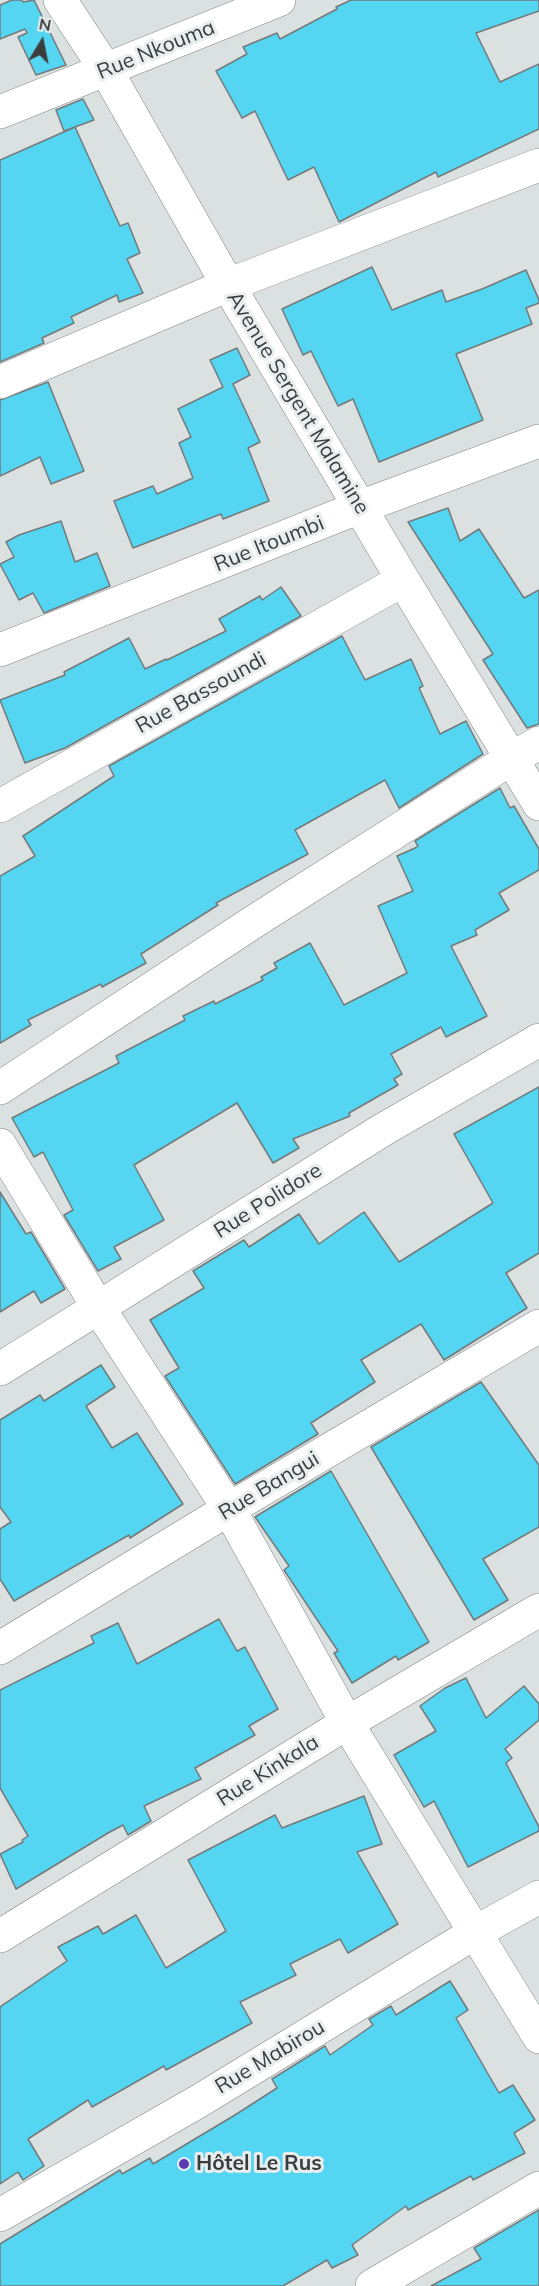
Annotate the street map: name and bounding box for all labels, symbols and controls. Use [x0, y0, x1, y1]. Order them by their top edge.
north arrow [12, 12, 72, 72]
text: N [37, 13, 53, 35]
street label: Rue Nkouma [93, 15, 219, 85]
street label: Avenue Sergent Malamine [221, 287, 375, 519]
street label: Rue Itoumbi [210, 511, 328, 577]
street label: Rue Bassoundi [131, 647, 271, 739]
street label: Rue Polidore [209, 1158, 327, 1244]
street label: Rue Bangui [214, 1446, 324, 1526]
street label: Rue Kinkala [213, 1730, 323, 1812]
street label: Rue Mabirou [211, 2014, 329, 2100]
place label: Hôtel Le Rus [196, 2151, 322, 2177]
marker: Hôtel Le Rus [177, 2157, 191, 2171]

